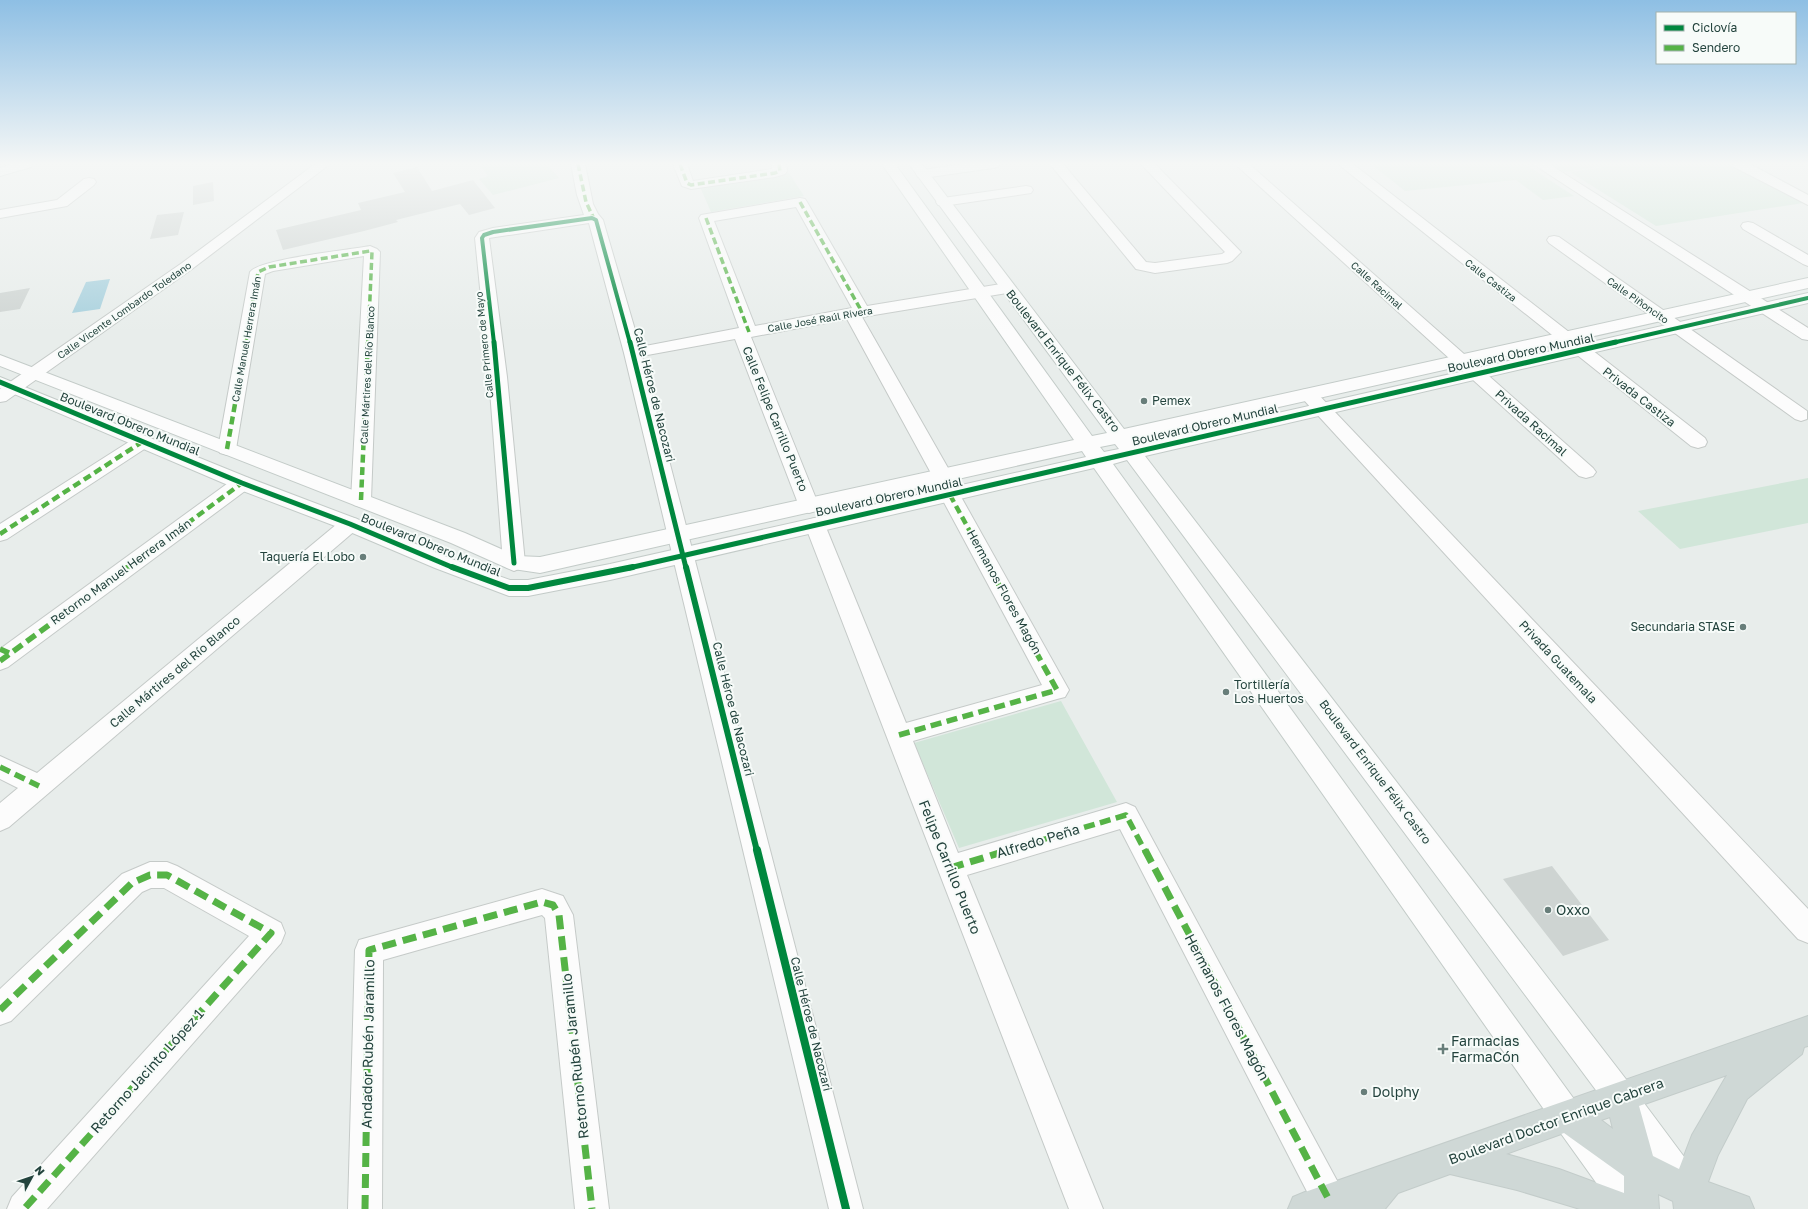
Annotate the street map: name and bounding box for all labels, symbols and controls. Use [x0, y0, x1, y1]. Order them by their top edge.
legend [1656, 12, 1796, 64]
text: Ciclovía [1692, 20, 1737, 35]
text: Sendero [1692, 40, 1740, 55]
street label: Calle Castiza [1463, 256, 1519, 304]
street label: Calle Vicente Lombardo Toledano [55, 259, 193, 361]
street label: Calle Racimal [1349, 259, 1405, 311]
street label: Calle Piñoncito [1605, 274, 1671, 326]
street label: Calle Manuel Herrera Imán [229, 275, 263, 403]
street label: Boulevard Enrique Félix Castro [1003, 286, 1124, 435]
street label: Calle Primero de Mayo [472, 291, 496, 399]
street label: Calle José Raúl Rivera [767, 304, 873, 334]
street label: Calle Mártires del Río Blanco [357, 306, 377, 444]
street label: Calle Héroe de Nacozari [631, 326, 678, 464]
street label: Boulevard Obrero Mundial [1446, 330, 1596, 375]
street label: Calle Felipe Carrillo Puerto [739, 344, 811, 494]
street label: Privada Castiza [1600, 364, 1679, 430]
street label: Privada Racimal [1492, 386, 1571, 459]
street label: Boulevard Obrero Mundial [58, 389, 203, 459]
place label: Pemex [1152, 393, 1191, 408]
marker: Pemex [1139, 396, 1149, 406]
street label: Boulevard Obrero Mundial [1130, 400, 1280, 449]
street label: Boulevard Obrero Mundial [814, 474, 964, 519]
street label: Boulevard Obrero Mundial [359, 510, 504, 580]
street label: Retorno Manuel Herrera Imán [48, 516, 194, 628]
street label: Hermanos Flores Magón [964, 527, 1045, 657]
place label: Taquería El Lobo [260, 549, 355, 564]
marker: Taquería El Lobo [358, 552, 368, 562]
street label: Calle Mártires del Río Blanco [106, 613, 243, 731]
street label: Privada Guatemala [1516, 617, 1601, 706]
place label: Secundaria STASE [1630, 619, 1735, 634]
marker: Secundaria STASE [1738, 622, 1748, 632]
street label: Calle Héroe de Nacozari [710, 640, 757, 778]
place label: Tortillería Los Huertos [1234, 677, 1304, 706]
marker: Tortillería Los Huertos [1221, 687, 1231, 697]
street label: Boulevard Enrique Félix Castro [1316, 697, 1435, 847]
street label: Felipe Carrillo Puerto [916, 797, 985, 936]
street label: Alfredo Peña [994, 820, 1081, 861]
place label: Oxxo [1556, 901, 1590, 918]
marker: Oxxo [1543, 905, 1553, 915]
street label: Hermanos Flores Magón [1182, 931, 1273, 1083]
street label: Calle Héroe de Nacozari [788, 955, 835, 1093]
street label: Andador Rubén Jaramillo [358, 959, 377, 1129]
street label: Retorno Rubén Jaramillo [557, 972, 592, 1140]
street label: Retorno Jacinto López 1 [86, 1005, 207, 1136]
place label: Farmacias FarmaCón [1451, 1032, 1519, 1065]
marker: Farmacias FarmaCón [1438, 1044, 1448, 1054]
street label: Boulevard Doctor Enrique Cabrera [1446, 1074, 1666, 1167]
place label: Dolphy [1372, 1083, 1420, 1100]
marker: Dolphy [1359, 1087, 1369, 1097]
north arrow [12, 1157, 52, 1197]
text: N [32, 1163, 48, 1178]

